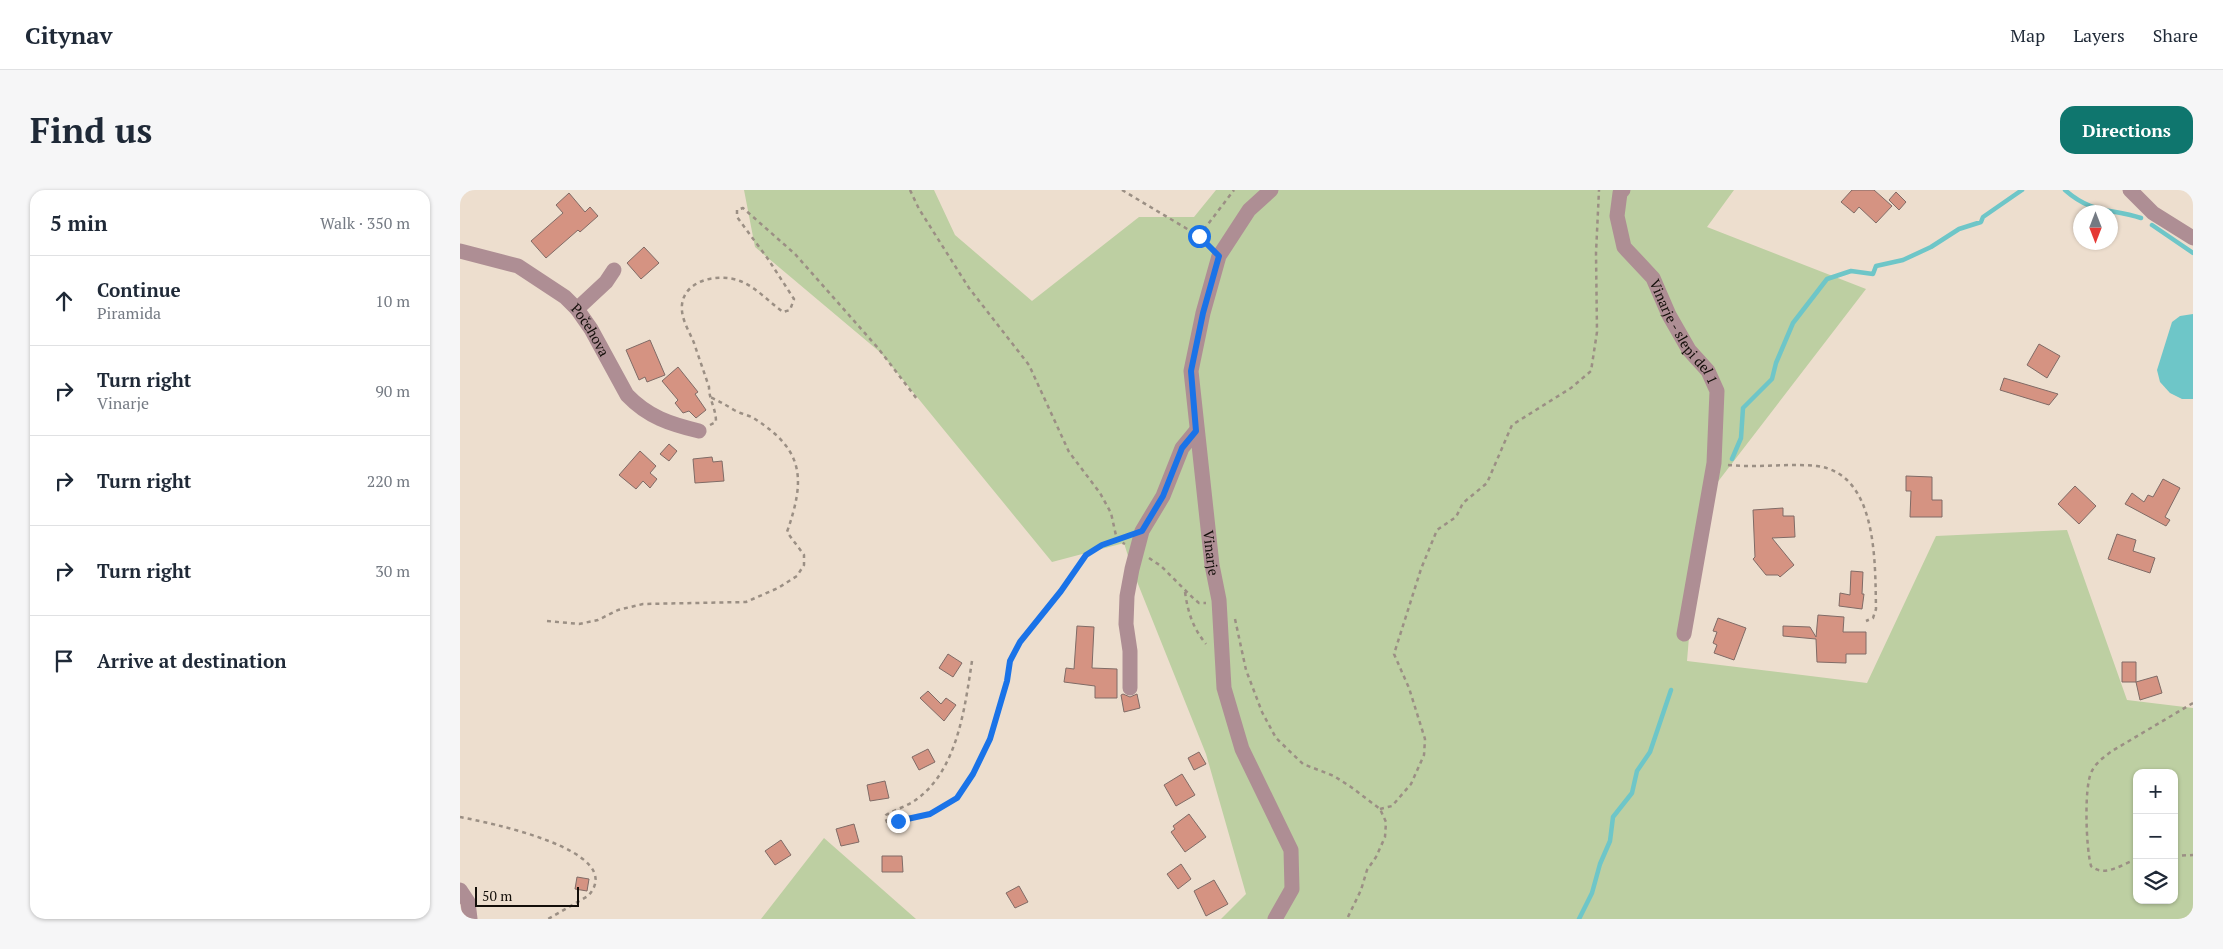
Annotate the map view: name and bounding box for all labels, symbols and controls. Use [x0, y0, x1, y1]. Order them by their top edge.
text: Citynav [25, 19, 112, 51]
text: Map [2010, 23, 2045, 47]
text: Layers [2073, 23, 2125, 47]
text: Share [2153, 23, 2198, 47]
button: Directions [2060, 106, 2193, 154]
text: Find us [30, 107, 152, 153]
north arrow [2073, 205, 2118, 250]
text: 5 min [50, 209, 107, 237]
text: Walk · 350 m [320, 212, 410, 234]
route start [1188, 225, 1211, 248]
street label: Vinarje - slepi del 1 [1646, 276, 1723, 387]
text: Continue [97, 277, 181, 302]
icon: ahead [50, 287, 78, 315]
text: 10 m [375, 290, 410, 312]
street label: Počehova [567, 299, 614, 360]
text: Piramida [97, 302, 161, 324]
text: Turn right [97, 367, 191, 392]
icon: right [50, 377, 78, 405]
text: 90 m [375, 380, 410, 402]
text: Vinarje [97, 392, 149, 414]
icon: right [50, 467, 78, 495]
text: Turn right [97, 468, 191, 493]
text: 220 m [367, 470, 410, 492]
street label: Vinarje [1199, 529, 1224, 577]
icon: right [50, 557, 78, 585]
text: Turn right [97, 558, 191, 583]
text: 30 m [375, 560, 410, 582]
icon: arrive [50, 647, 78, 675]
text: Arrive at destination [97, 648, 286, 673]
map controls [2133, 769, 2178, 904]
button: + [2133, 769, 2178, 814]
route end [887, 810, 910, 833]
button: − [2133, 814, 2178, 859]
button: layers [2133, 859, 2178, 904]
scale bar [475, 884, 579, 907]
text: 50 m [482, 886, 512, 905]

